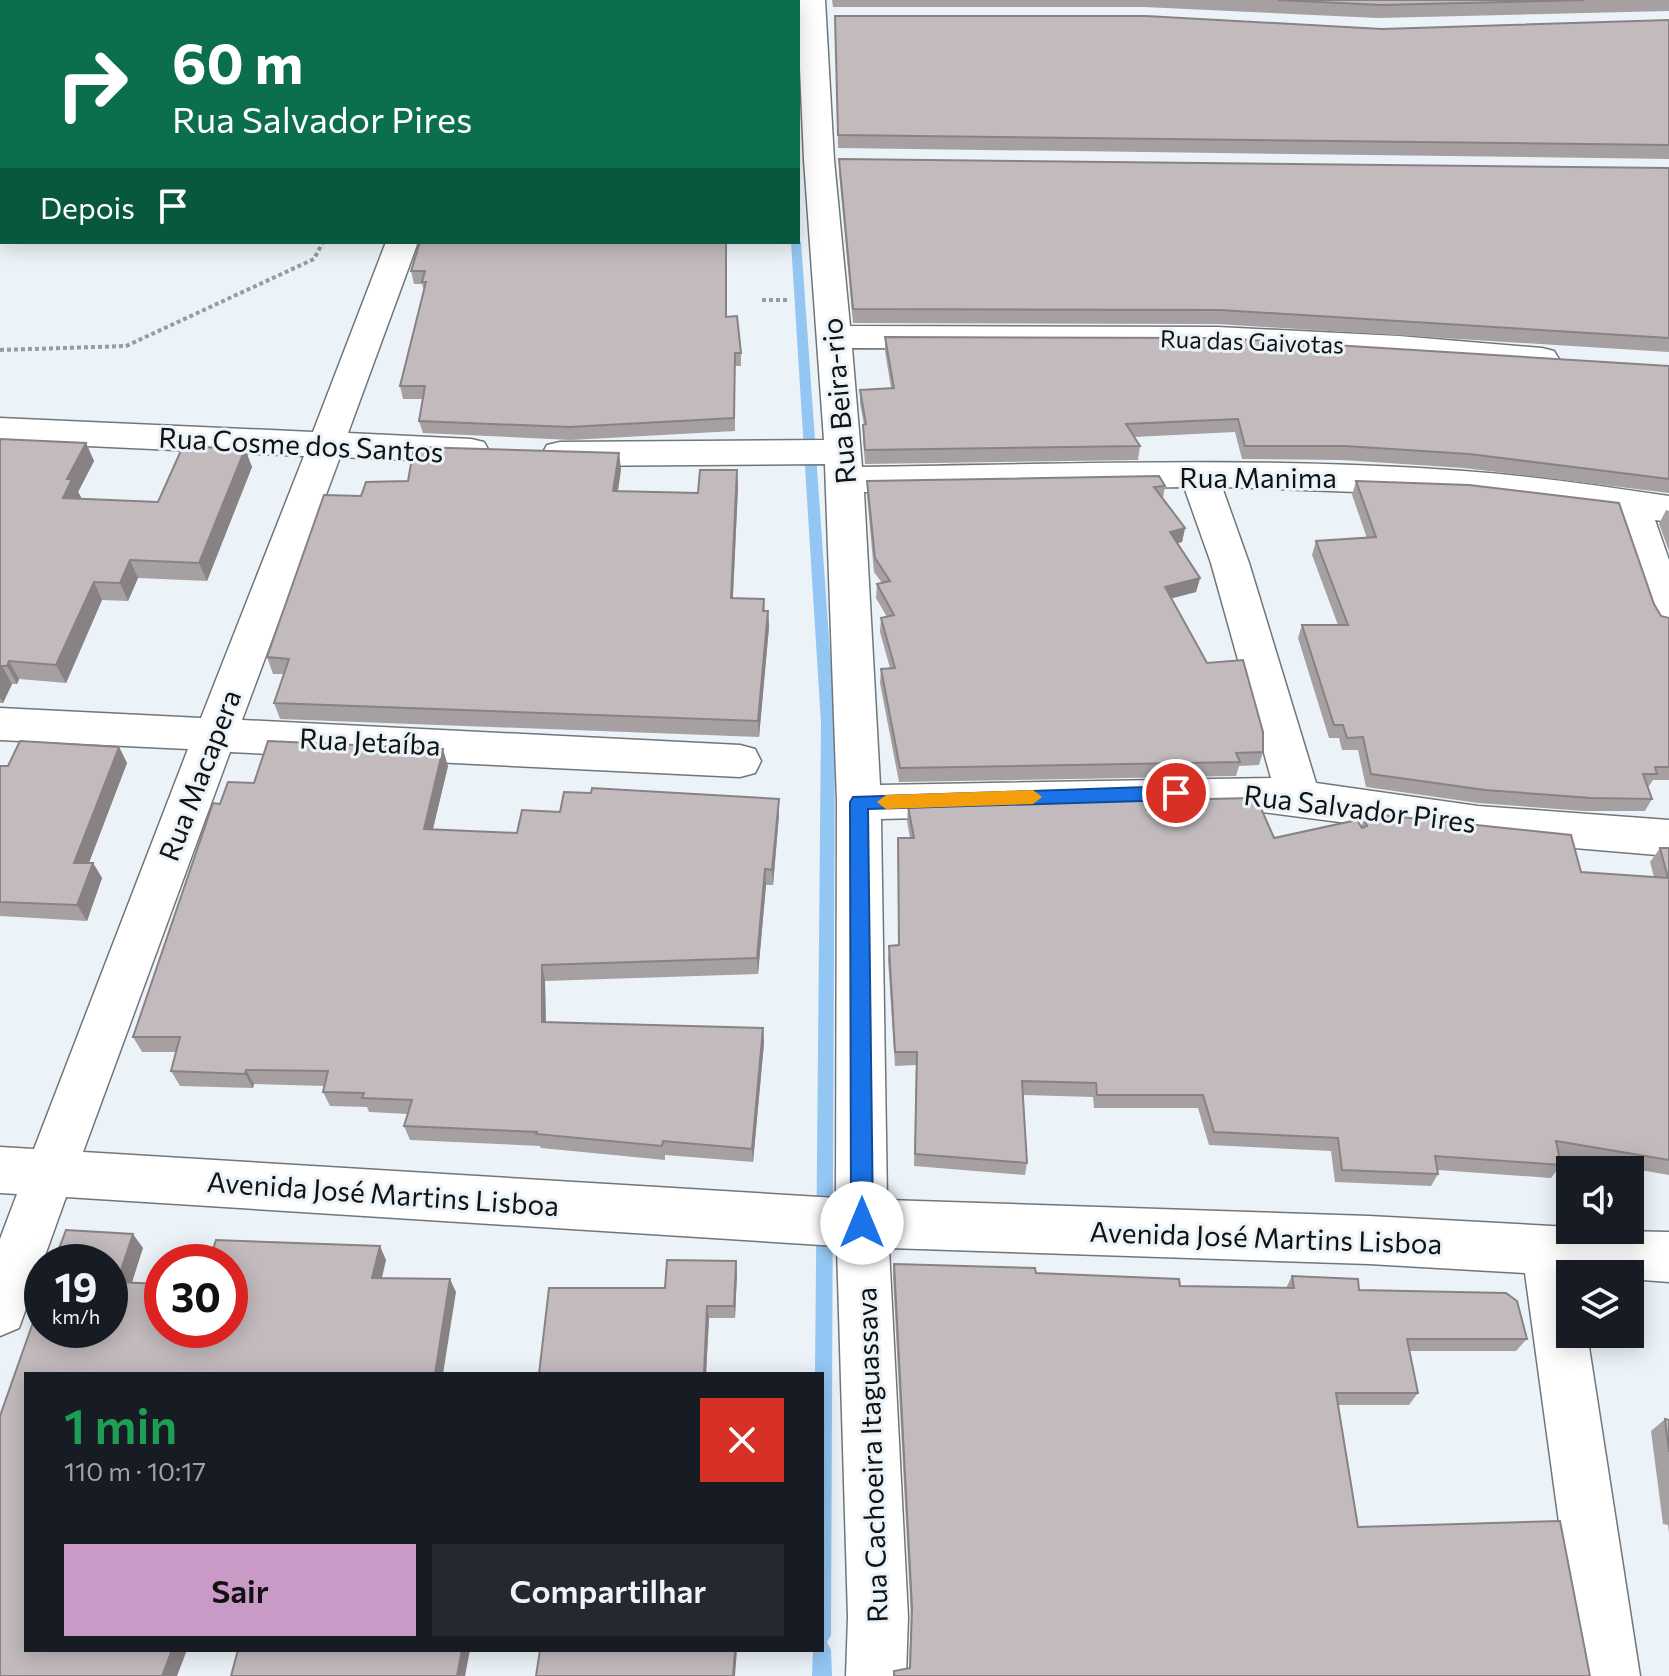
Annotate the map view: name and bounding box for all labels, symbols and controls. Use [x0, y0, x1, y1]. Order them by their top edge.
text: 60 m [172, 27, 303, 96]
icon: right [40, 32, 144, 136]
text: Rua Salvador Pires [172, 96, 472, 140]
icon: arrive [151, 184, 195, 228]
text: Depois [40, 188, 135, 225]
street label: Rua Beira-rio [814, 316, 862, 486]
street label: Rua das Gaivotas [1159, 323, 1345, 359]
street label: Rua Cosme dos Santos [158, 420, 444, 468]
street label: Rua Manima [1179, 460, 1337, 494]
street label: Rua Macapera [151, 685, 247, 865]
street label: Rua Jetaíba [298, 720, 442, 762]
pin [1142, 759, 1210, 827]
icon: arrive [1154, 771, 1198, 815]
street label: Rua Salvador Pires [1242, 777, 1478, 839]
map controls [1556, 1156, 1644, 1348]
button: sound [1556, 1156, 1644, 1244]
street label: Avenida José Martins Lisboa [206, 1164, 560, 1222]
position arrow [820, 1181, 904, 1265]
street label: Avenida José Martins Lisboa [1089, 1214, 1443, 1260]
speed limit sign: 30 [144, 1244, 248, 1348]
button: layers [1556, 1260, 1644, 1348]
text: 19 [55, 1261, 97, 1310]
street label: Rua Cachoeira Itaguassava [848, 1287, 894, 1623]
text: km/h [52, 1304, 100, 1328]
text: 1 min [64, 1395, 177, 1454]
button: close [700, 1398, 784, 1482]
text: 110 m · 10:17 [64, 1455, 206, 1486]
button: Sair [64, 1544, 416, 1636]
button: Compartilhar [432, 1544, 784, 1636]

